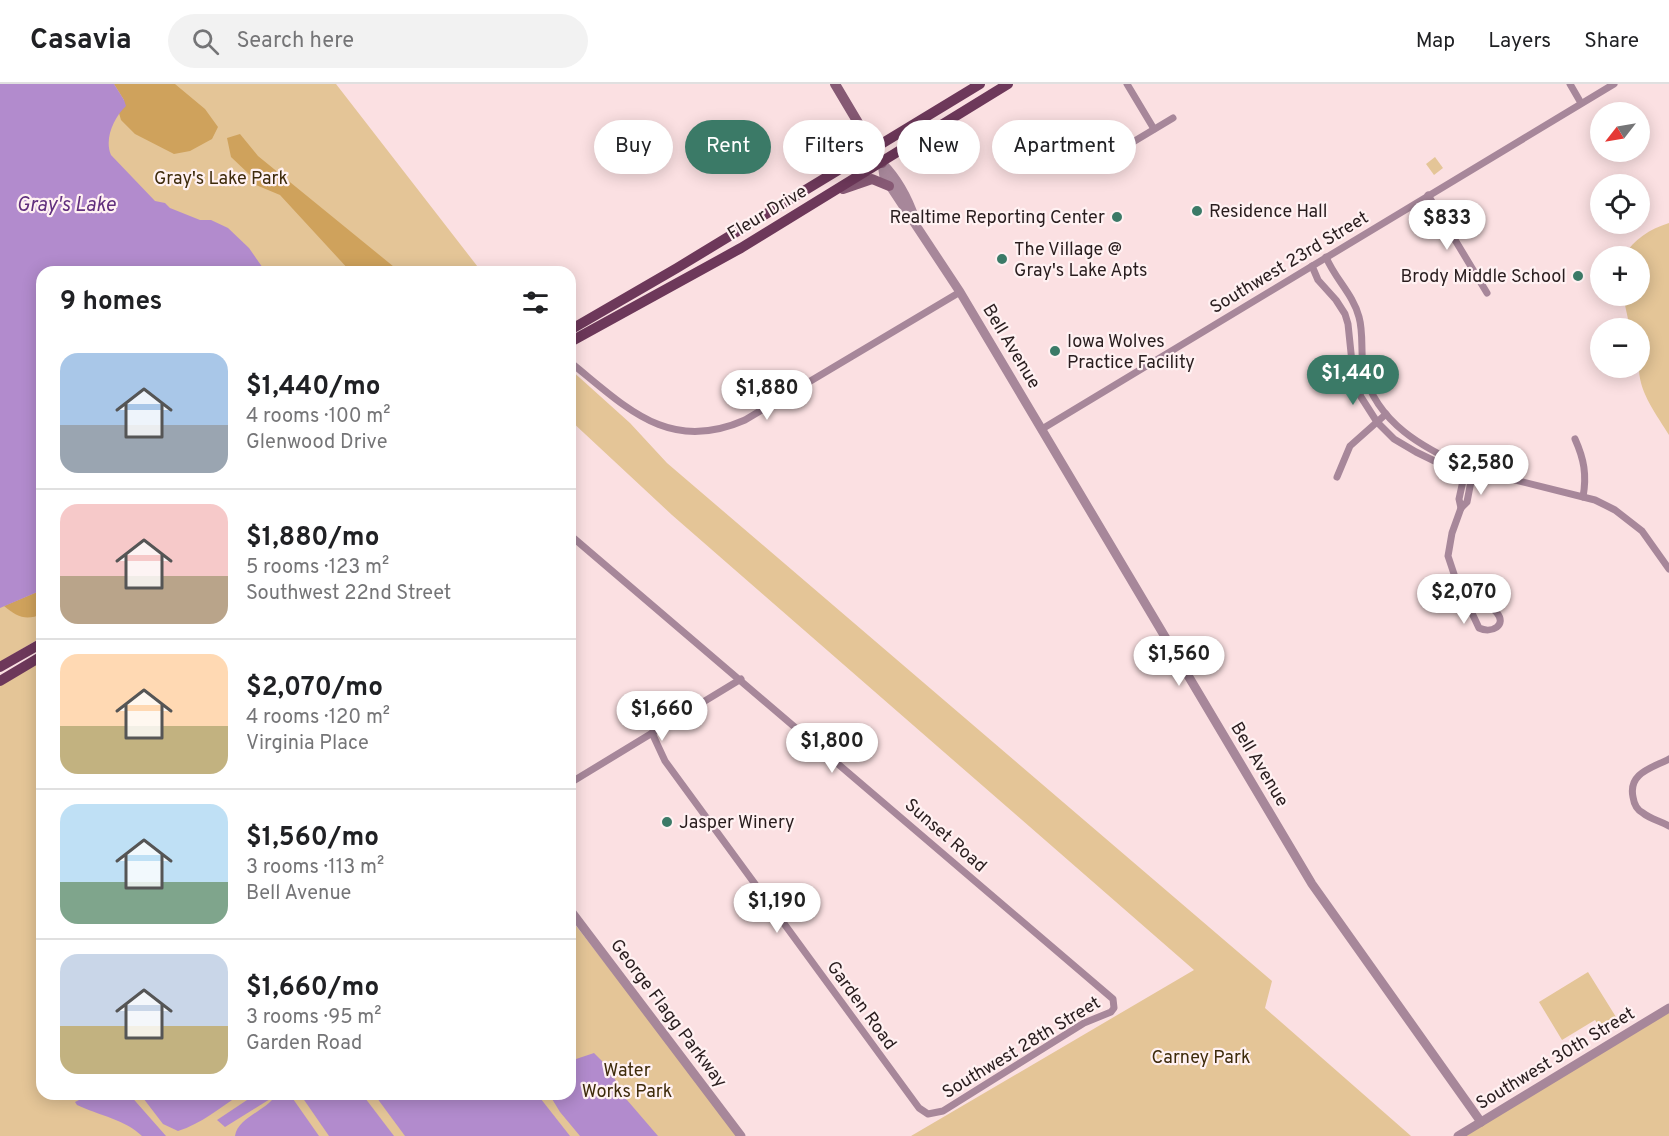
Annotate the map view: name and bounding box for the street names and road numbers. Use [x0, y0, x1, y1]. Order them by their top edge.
street label: Fleur Drive [724, 181, 812, 246]
street label: Southwest 23rd Street [1206, 207, 1373, 320]
street label: Bell Avenue [976, 300, 1045, 393]
street label: Bell Avenue [1224, 718, 1293, 811]
street label: Sunset Road [899, 794, 991, 878]
street label: George Flagg Parkway [604, 935, 731, 1093]
street label: Garden Road [821, 957, 901, 1055]
street label: Southwest 28th Street [938, 992, 1105, 1105]
street label: Southwest 30th Street [1472, 1003, 1639, 1116]

